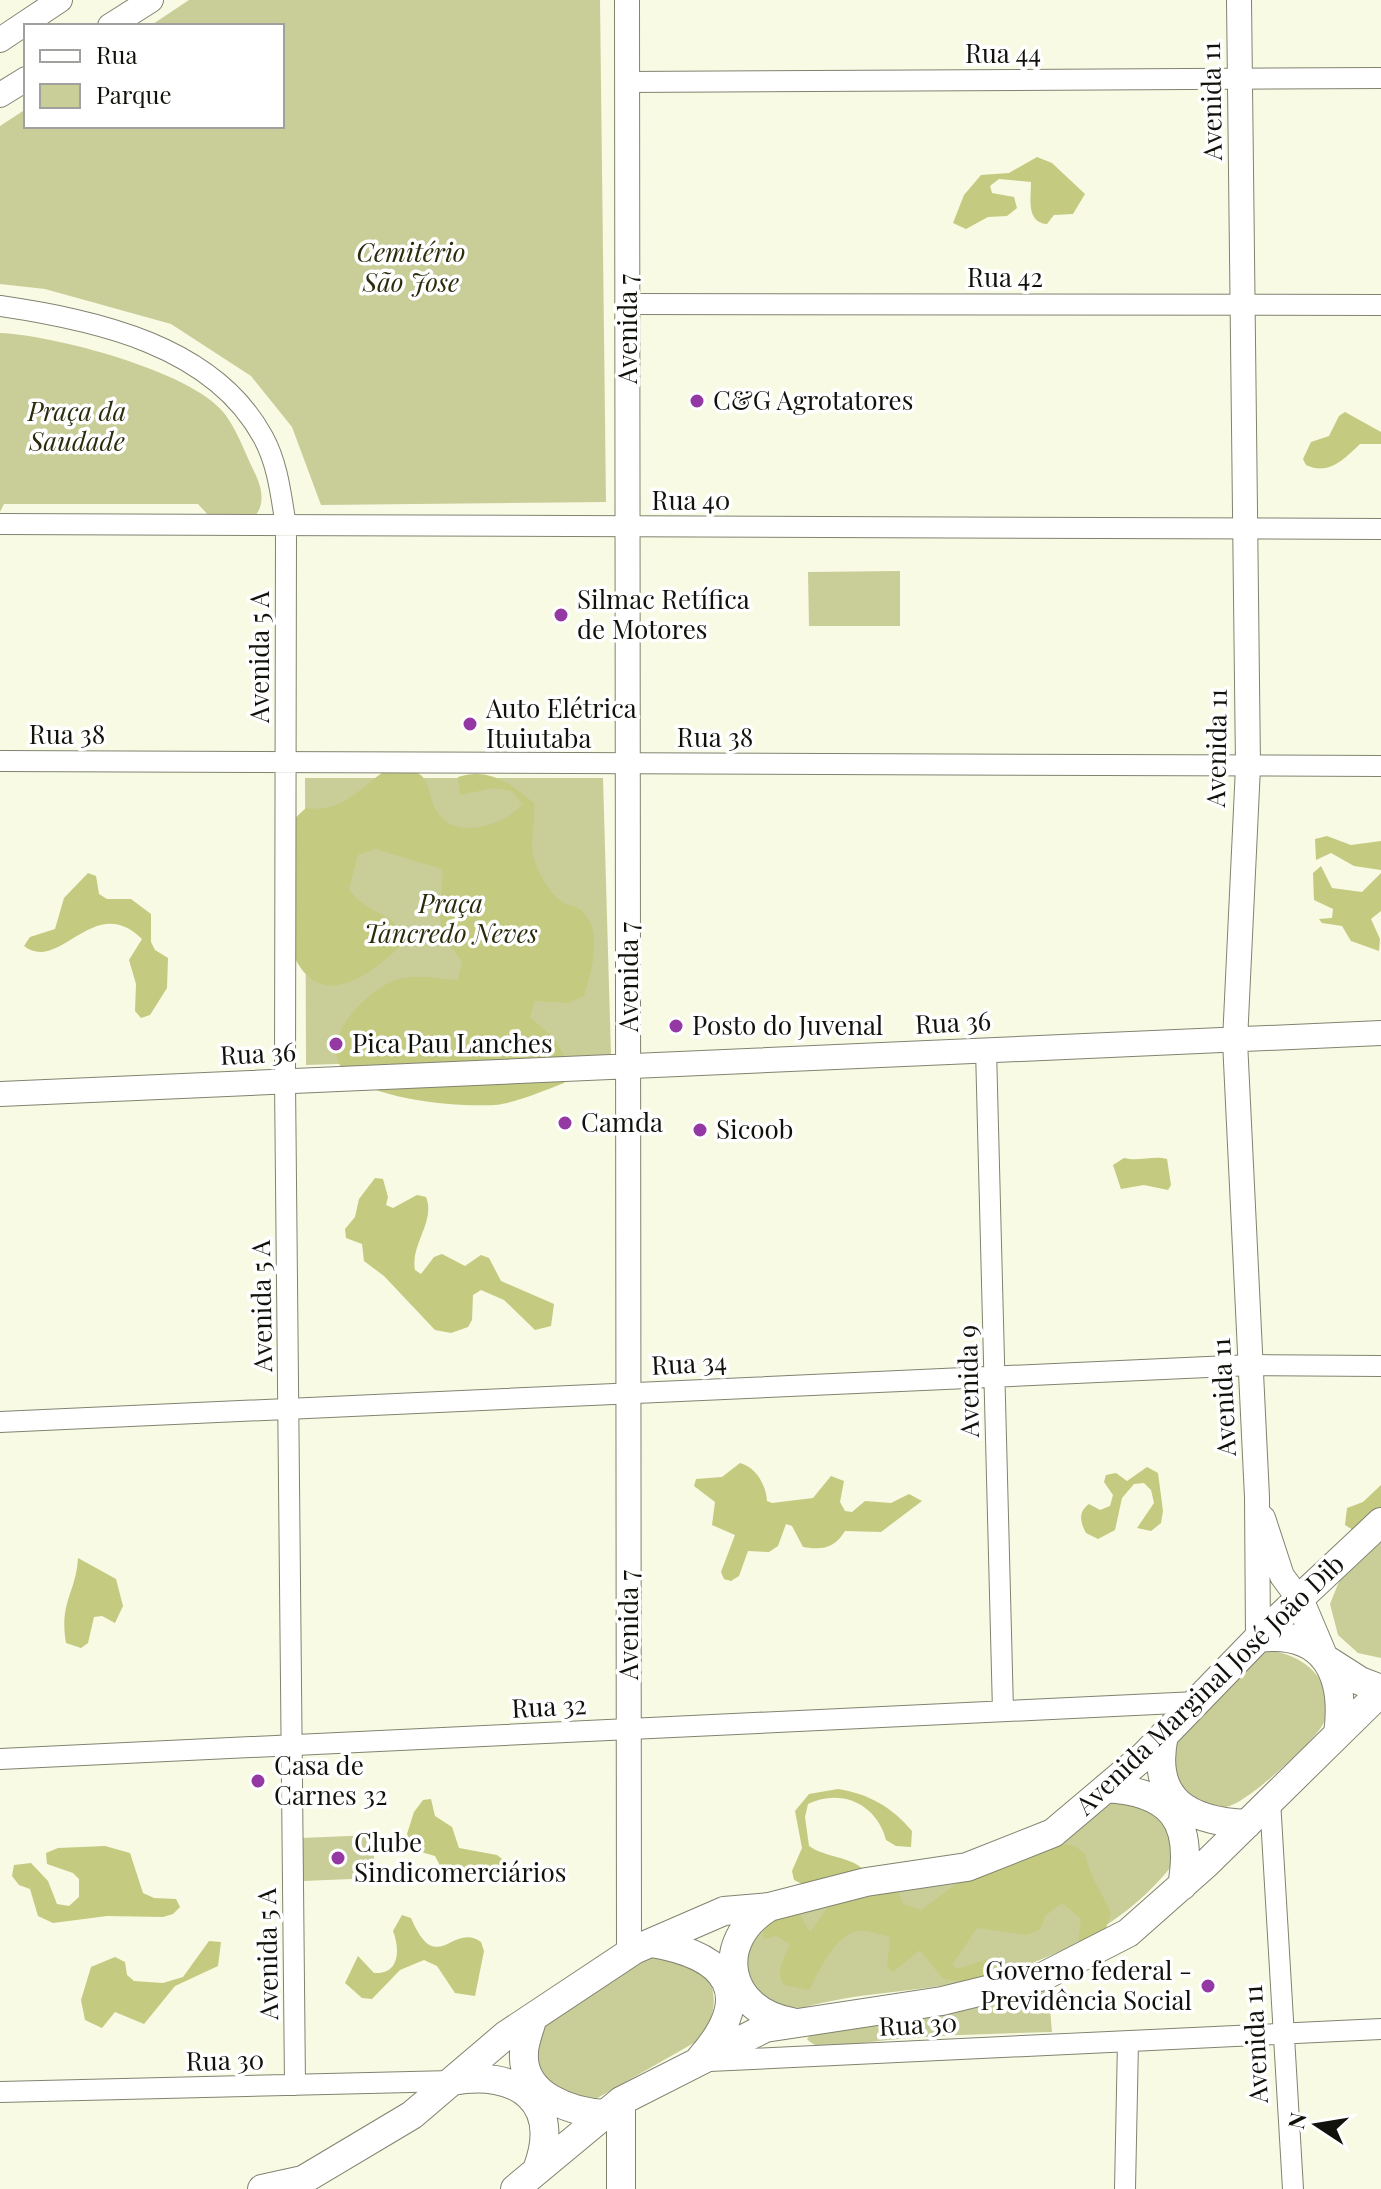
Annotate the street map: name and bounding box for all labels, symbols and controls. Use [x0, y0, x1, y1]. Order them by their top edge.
legend [24, 24, 284, 128]
street label: Rua 44 [965, 35, 1041, 70]
text: Rua [96, 38, 137, 70]
street label: Avenida 11 [1192, 41, 1229, 162]
text: Parque [96, 78, 172, 110]
park label: Cemitério São Jose [357, 234, 465, 299]
street label: Rua 42 [967, 259, 1043, 294]
street label: Avenida 7 [609, 274, 644, 385]
place label: C&G Agrotatores [713, 382, 913, 417]
marker: C&G Agrotatores [688, 392, 706, 410]
park label: Praça da Saudade [27, 393, 126, 458]
street label: Rua 40 [652, 482, 730, 517]
place label: Silmac Retífica de Motores [577, 581, 750, 646]
street label: Avenida 5 A [241, 591, 276, 724]
marker: Silmac Retífica de Motores [552, 606, 570, 624]
street label: Avenida 11 [1197, 688, 1234, 809]
place label: Auto Elétrica Ituiutaba [485, 690, 637, 755]
marker: Auto Elétrica Ituiutaba [461, 715, 479, 733]
street label: Rua 38 [29, 716, 105, 751]
street label: Rua 38 [677, 719, 753, 754]
park label: Praça Tancredo Neves [364, 885, 538, 950]
street label: Avenida 7 [610, 922, 645, 1033]
street label: Rua 36 [914, 1002, 992, 1041]
place label: Posto do Juvenal [692, 1007, 883, 1042]
marker: Posto do Juvenal [667, 1017, 685, 1035]
place label: Pica Pau Lanches [352, 1025, 553, 1060]
street label: Rua 36 [219, 1033, 297, 1072]
marker: Pica Pau Lanches [327, 1035, 345, 1053]
place label: Camda [581, 1104, 663, 1139]
place label: Sicoob [716, 1111, 793, 1146]
marker: Camda [556, 1114, 574, 1132]
marker: Sicoob [691, 1121, 709, 1139]
street label: Avenida 5 A [242, 1239, 279, 1373]
street label: Avenida 9 [949, 1324, 986, 1439]
street label: Avenida 11 [1202, 1337, 1243, 1458]
street label: Rua 34 [650, 1343, 728, 1382]
street label: Avenida Marginal José João Dib [1066, 1546, 1351, 1822]
street label: Avenida 7 [610, 1570, 645, 1681]
street label: Rua 32 [510, 1686, 587, 1725]
place label: Casa de Carnes 32 [274, 1747, 387, 1812]
marker: Casa de Carnes 32 [249, 1772, 267, 1790]
place label: Clube Sindicomerciários [354, 1824, 566, 1889]
marker: Clube Sindicomerciários [329, 1849, 347, 1867]
street label: Avenida 5 A [248, 1887, 285, 2021]
place label: Governo federal - Previdência Social [980, 1952, 1192, 2017]
marker: Governo federal - Previdência Social [1199, 1977, 1217, 1995]
street label: Avenida 11 [1234, 1984, 1275, 2105]
street label: Rua 30 [878, 2004, 958, 2043]
street label: Rua 30 [185, 2041, 264, 2078]
north arrow [1277, 2085, 1357, 2165]
text: N [1280, 2110, 1313, 2132]

